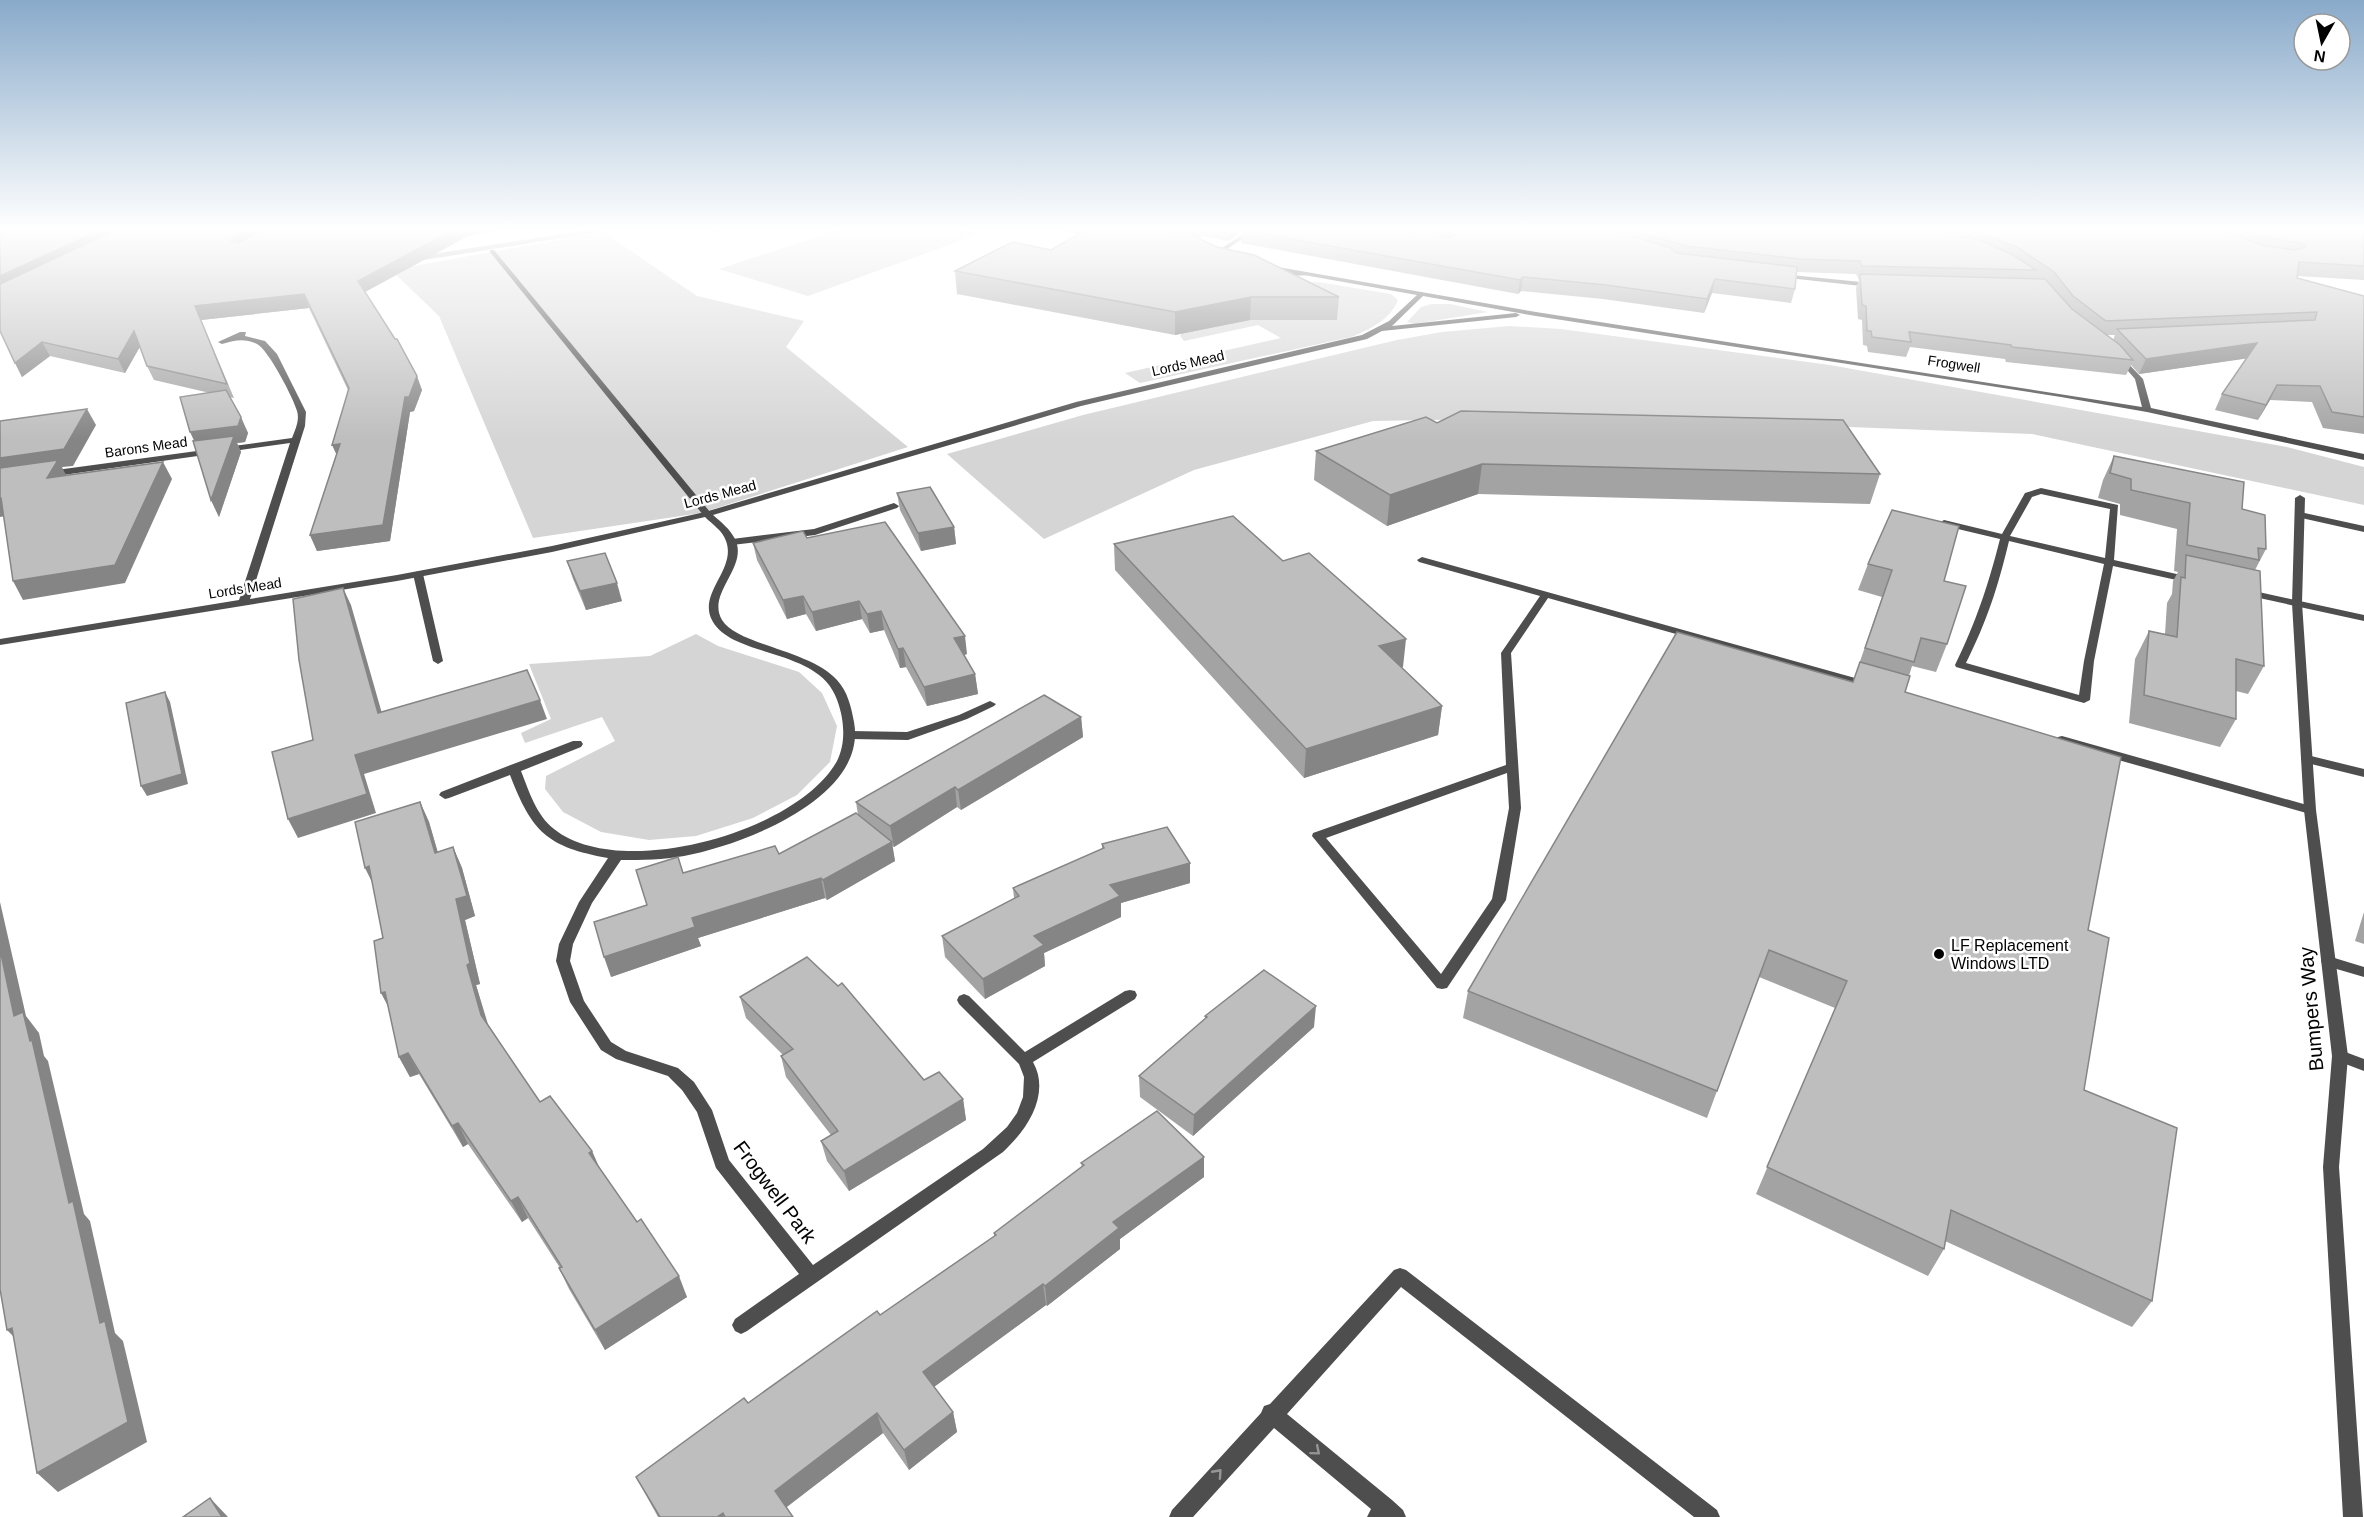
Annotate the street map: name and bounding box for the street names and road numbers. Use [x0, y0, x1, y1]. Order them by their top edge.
street label: Lords Mead [1150, 347, 1226, 379]
street label: Frogwell [1927, 352, 1981, 376]
street label: Barons Mead [104, 433, 188, 461]
street label: Lords Mead [682, 477, 758, 511]
street label: Lords Mead [207, 574, 283, 602]
street label: Bumpers Way [2295, 946, 2327, 1072]
street label: Frogwell Park [729, 1137, 821, 1248]

